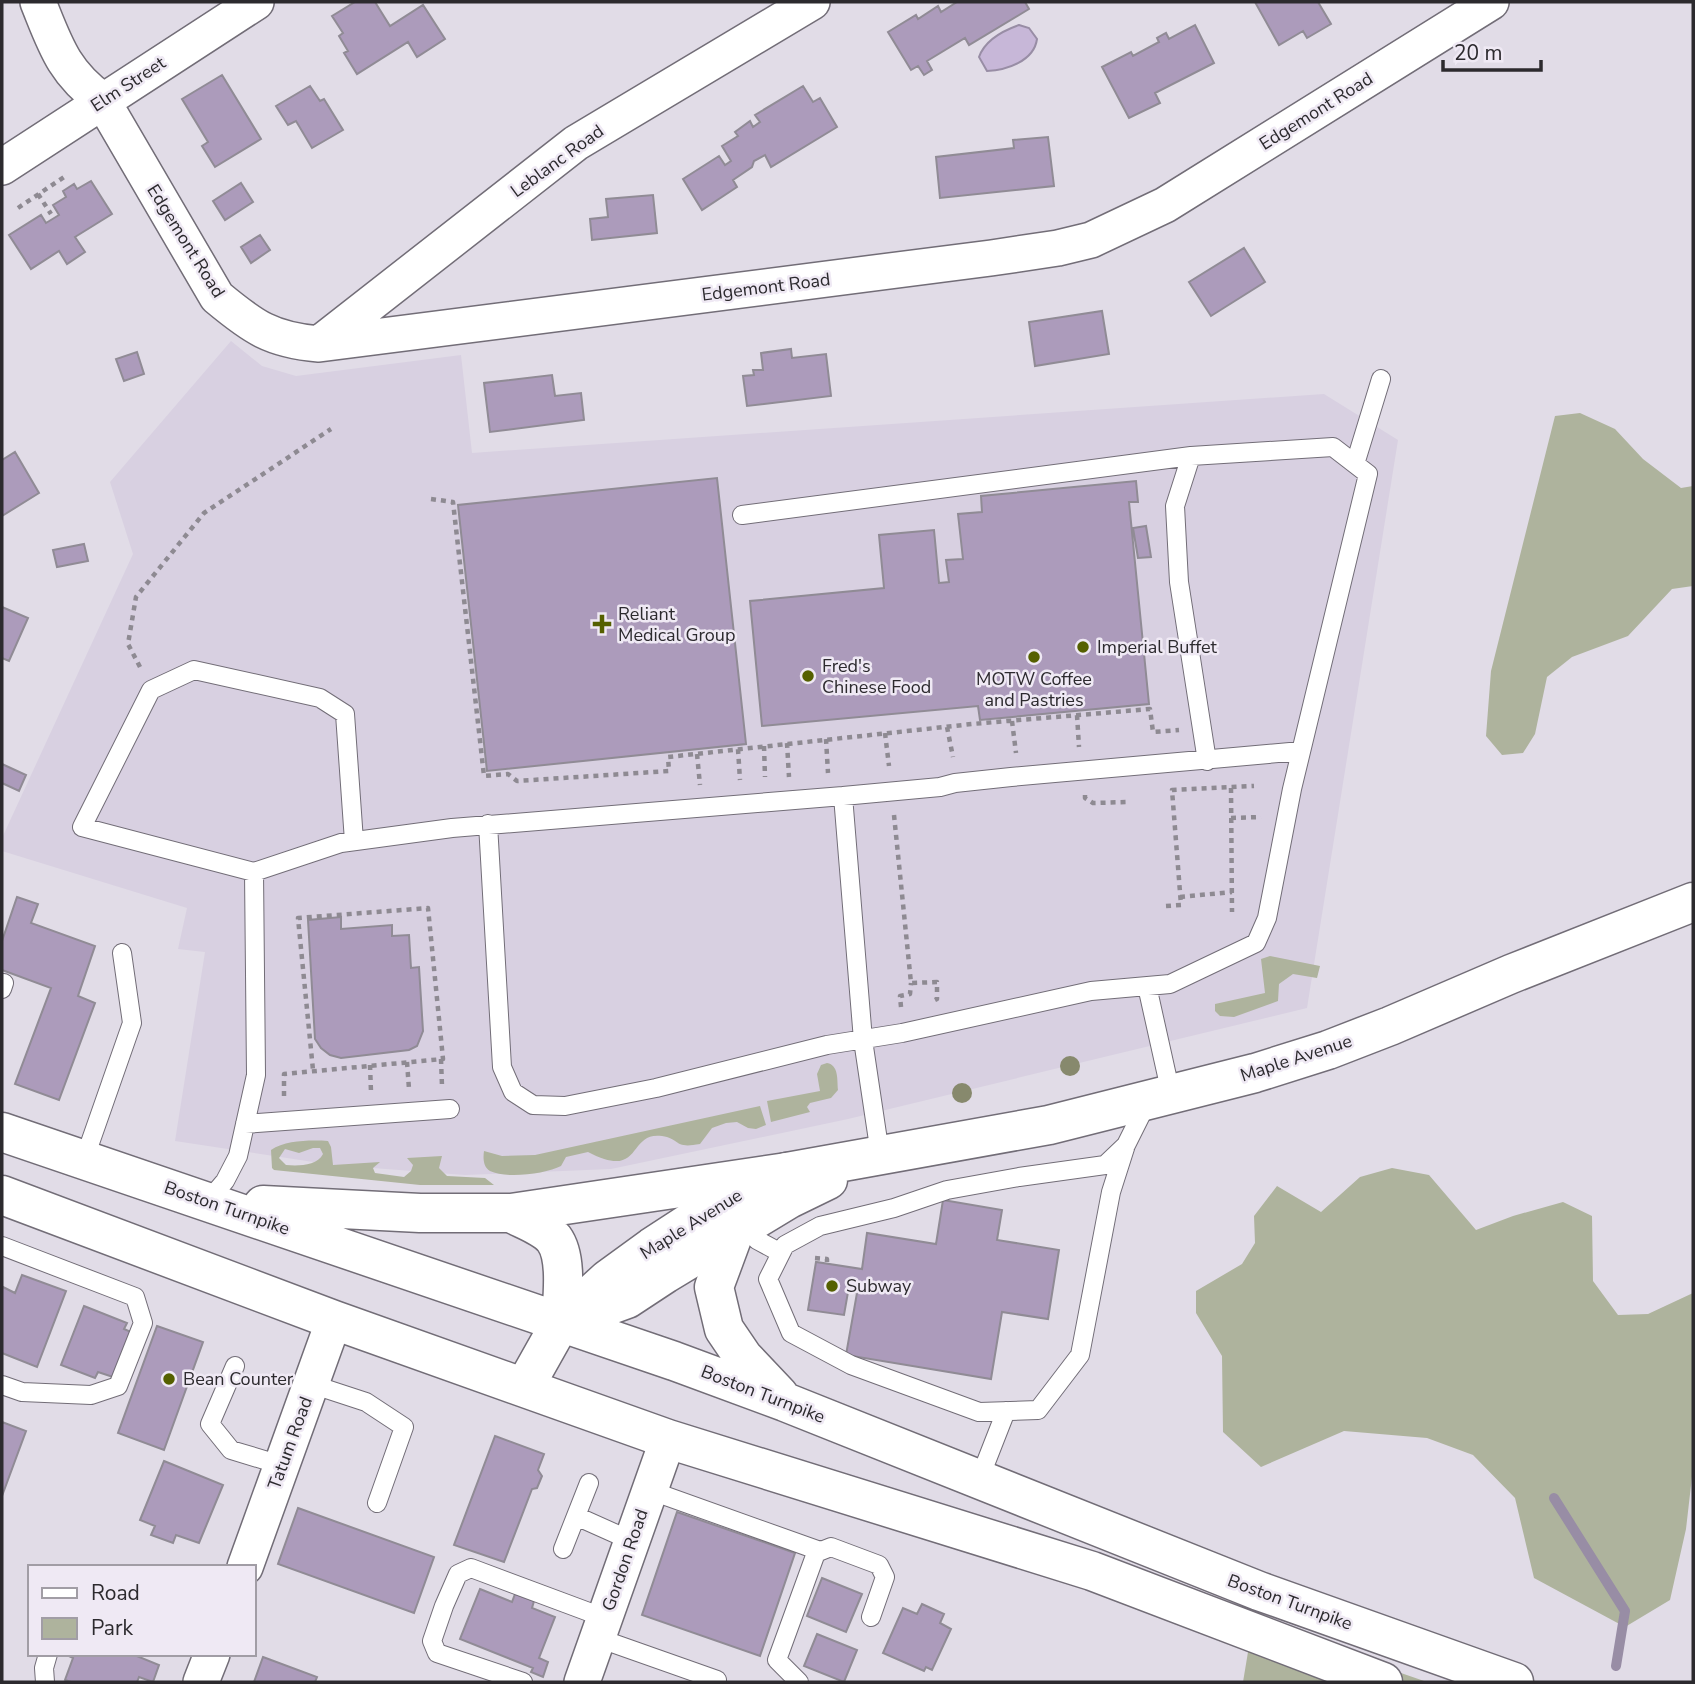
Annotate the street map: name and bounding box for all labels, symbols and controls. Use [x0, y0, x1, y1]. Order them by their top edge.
scale bar [1443, 28, 1541, 72]
text: 20 m [1454, 39, 1503, 67]
street label: Elm Street [86, 50, 171, 117]
street label: Edgemont Road [1255, 67, 1377, 155]
street label: Leblanc Road [506, 119, 608, 203]
street label: Edgemont Road [142, 180, 230, 302]
street label: Edgemont Road [700, 267, 832, 307]
place label: Reliant Medical Group [618, 602, 735, 647]
marker: Reliant Medical Group [592, 614, 612, 634]
place label: Imperial Buffet [1097, 635, 1217, 659]
marker: Imperial Buffet [1075, 639, 1091, 655]
marker: MOTW Coffee and Pastries [1026, 649, 1042, 665]
place label: Fred's Chinese Food [822, 654, 931, 699]
place label: MOTW Coffee and Pastries [976, 667, 1092, 712]
marker: Fred's Chinese Food [800, 668, 816, 684]
street label: Maple Avenue [1237, 1029, 1355, 1087]
street label: Boston Turnpike [161, 1175, 293, 1241]
street label: Maple Avenue [635, 1183, 747, 1265]
place label: Subway [846, 1274, 912, 1298]
marker: Subway [824, 1278, 840, 1294]
street label: Boston Turnpike [697, 1359, 829, 1429]
place label: Bean Counter [183, 1367, 294, 1391]
marker: Bean Counter [161, 1371, 177, 1387]
street label: Tatum Road [262, 1393, 318, 1493]
street label: Gordon Road [596, 1506, 654, 1614]
legend [28, 1565, 256, 1656]
street label: Boston Turnpike [1224, 1568, 1356, 1636]
text: Road [91, 1579, 140, 1607]
text: Park [91, 1614, 133, 1642]

